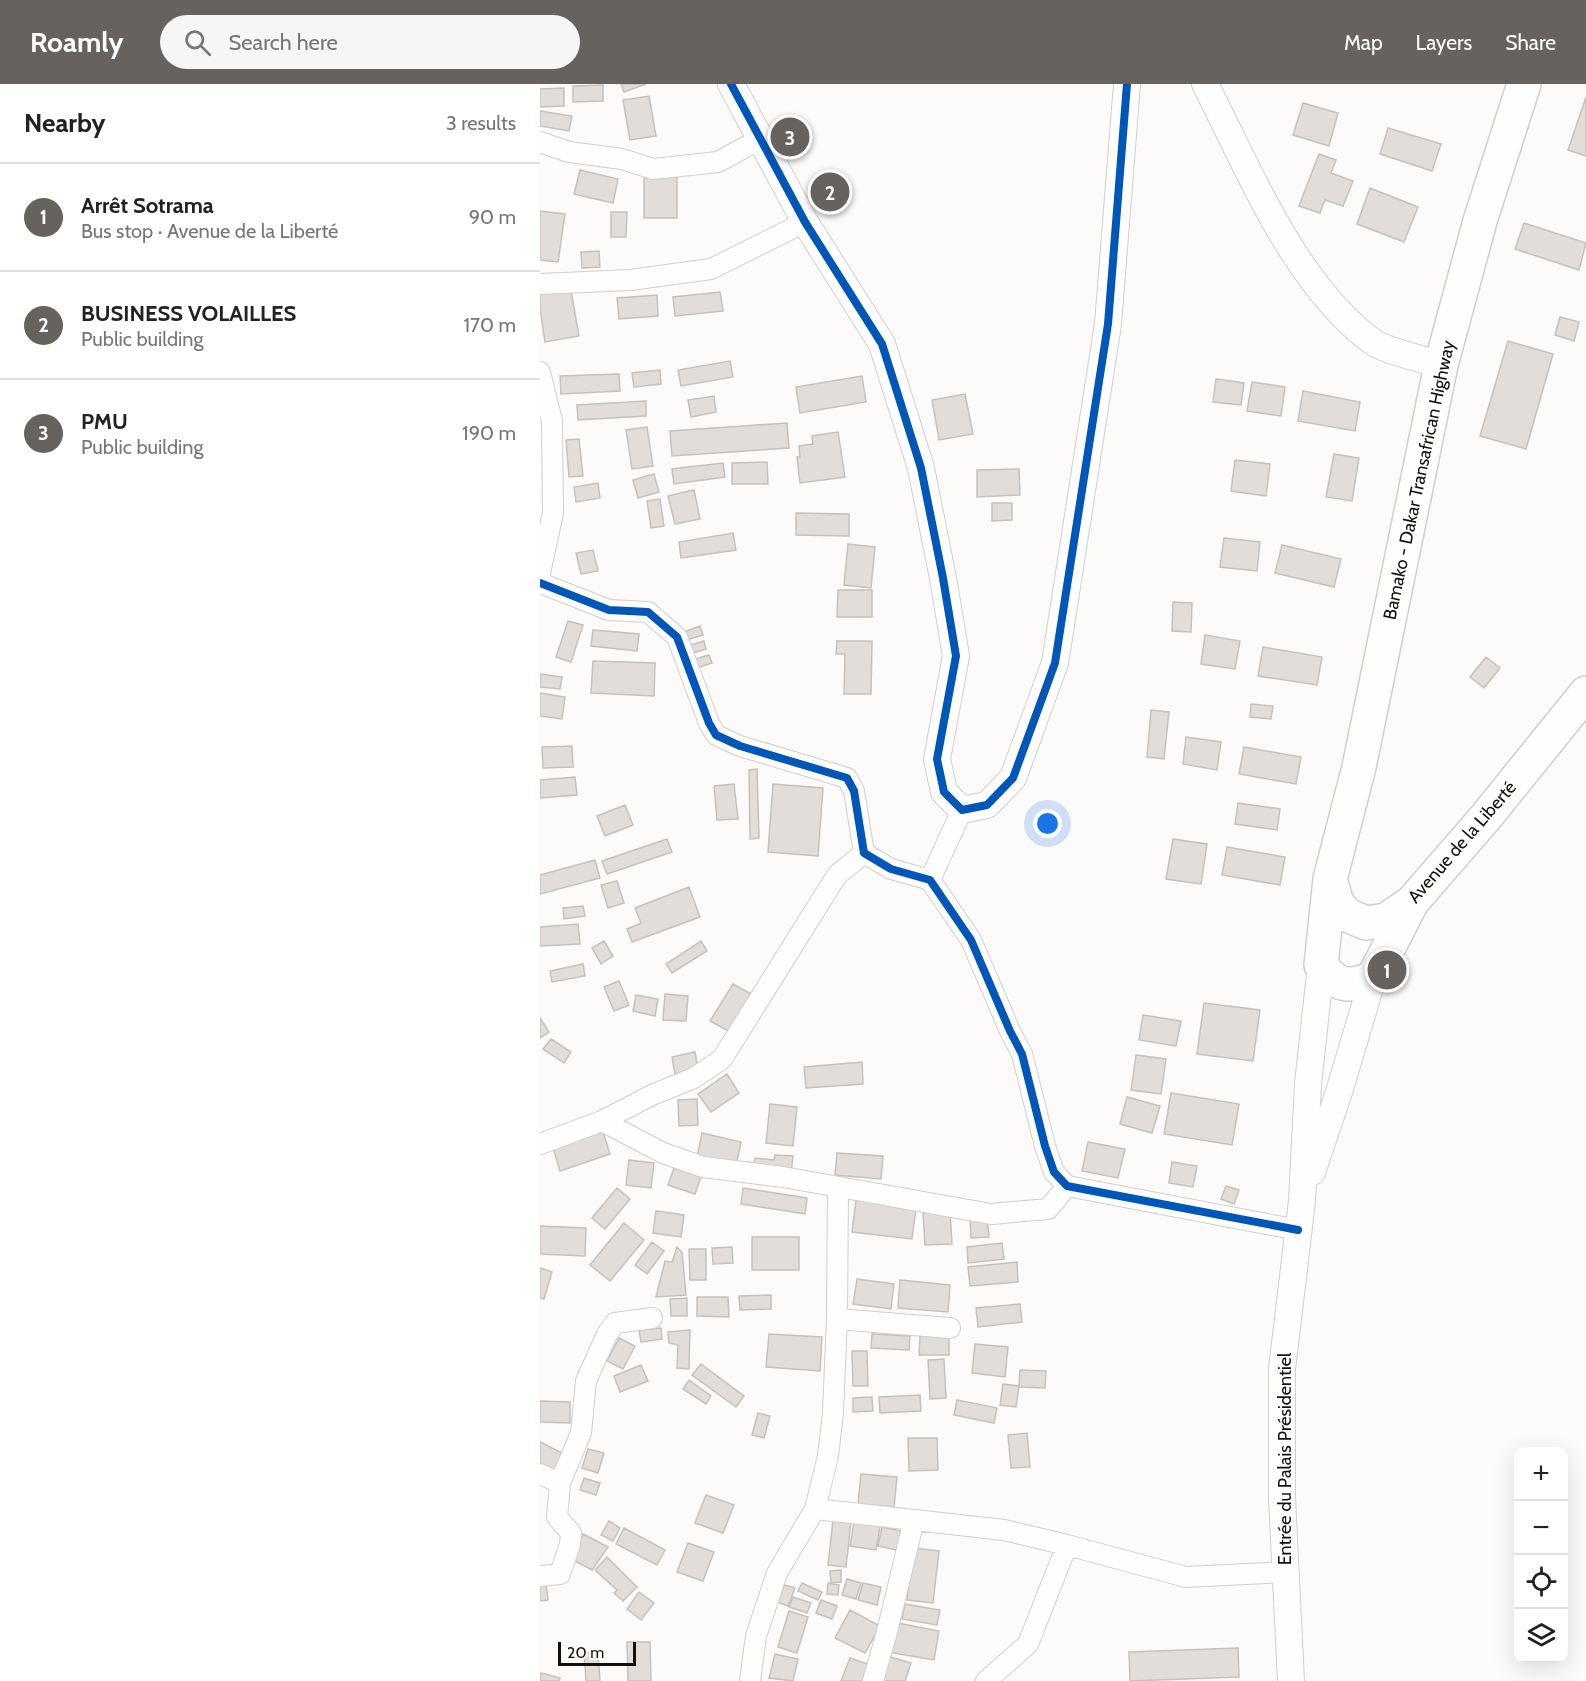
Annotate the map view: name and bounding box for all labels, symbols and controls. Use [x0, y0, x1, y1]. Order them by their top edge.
search box [160, 15, 580, 69]
text: Roamly [30, 25, 124, 59]
icon: search [181, 26, 214, 59]
text: Search here [229, 29, 338, 56]
text: Map [1344, 30, 1383, 55]
text: Layers [1416, 30, 1472, 55]
text: Share [1505, 30, 1556, 55]
text: Nearby [24, 107, 105, 139]
text: 3 results [446, 111, 516, 135]
pin: 3 [770, 115, 810, 160]
pin: 2 [810, 170, 850, 214]
text: Arrêt Sotrama [81, 192, 214, 219]
text: 1 [40, 205, 47, 229]
text: 90 m [469, 205, 516, 229]
text: Bus stop · Avenue de la Liberté [81, 219, 338, 243]
text: BUSINESS VOLAILLES [81, 300, 296, 327]
text: 2 [38, 313, 49, 337]
text: 170 m [464, 313, 516, 337]
text: Public building [81, 327, 203, 351]
street label: Bamako - Dakar Transafrican Highway [1379, 338, 1459, 622]
text: PMU [81, 408, 128, 435]
text: 3 [38, 421, 49, 445]
text: 190 m [462, 421, 516, 445]
text: Public building [81, 435, 203, 459]
street label: Avenue de la Liberté [1403, 777, 1521, 907]
your location [1033, 809, 1062, 838]
pin: 1 [1368, 948, 1406, 992]
street label: Entrée du Palais Présidentiel [1274, 1352, 1296, 1565]
map controls [1514, 1447, 1568, 1663]
button: + [1514, 1447, 1568, 1501]
button: − [1514, 1501, 1568, 1555]
button: locate [1514, 1555, 1568, 1609]
button: layers [1514, 1609, 1568, 1663]
scale bar [558, 1639, 636, 1666]
text: 20 m [567, 1643, 604, 1662]

